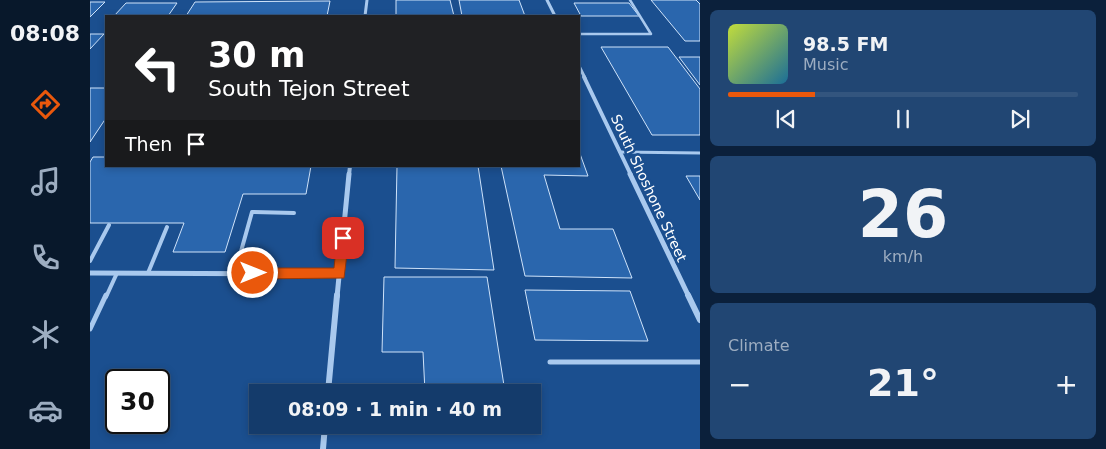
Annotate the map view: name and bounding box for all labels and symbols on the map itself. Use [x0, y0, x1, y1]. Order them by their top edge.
street label: South Shoshone Street [608, 112, 690, 265]
pin [322, 217, 364, 259]
position arrow [226, 246, 278, 298]
speed limit sign: 30 [105, 369, 170, 434]

